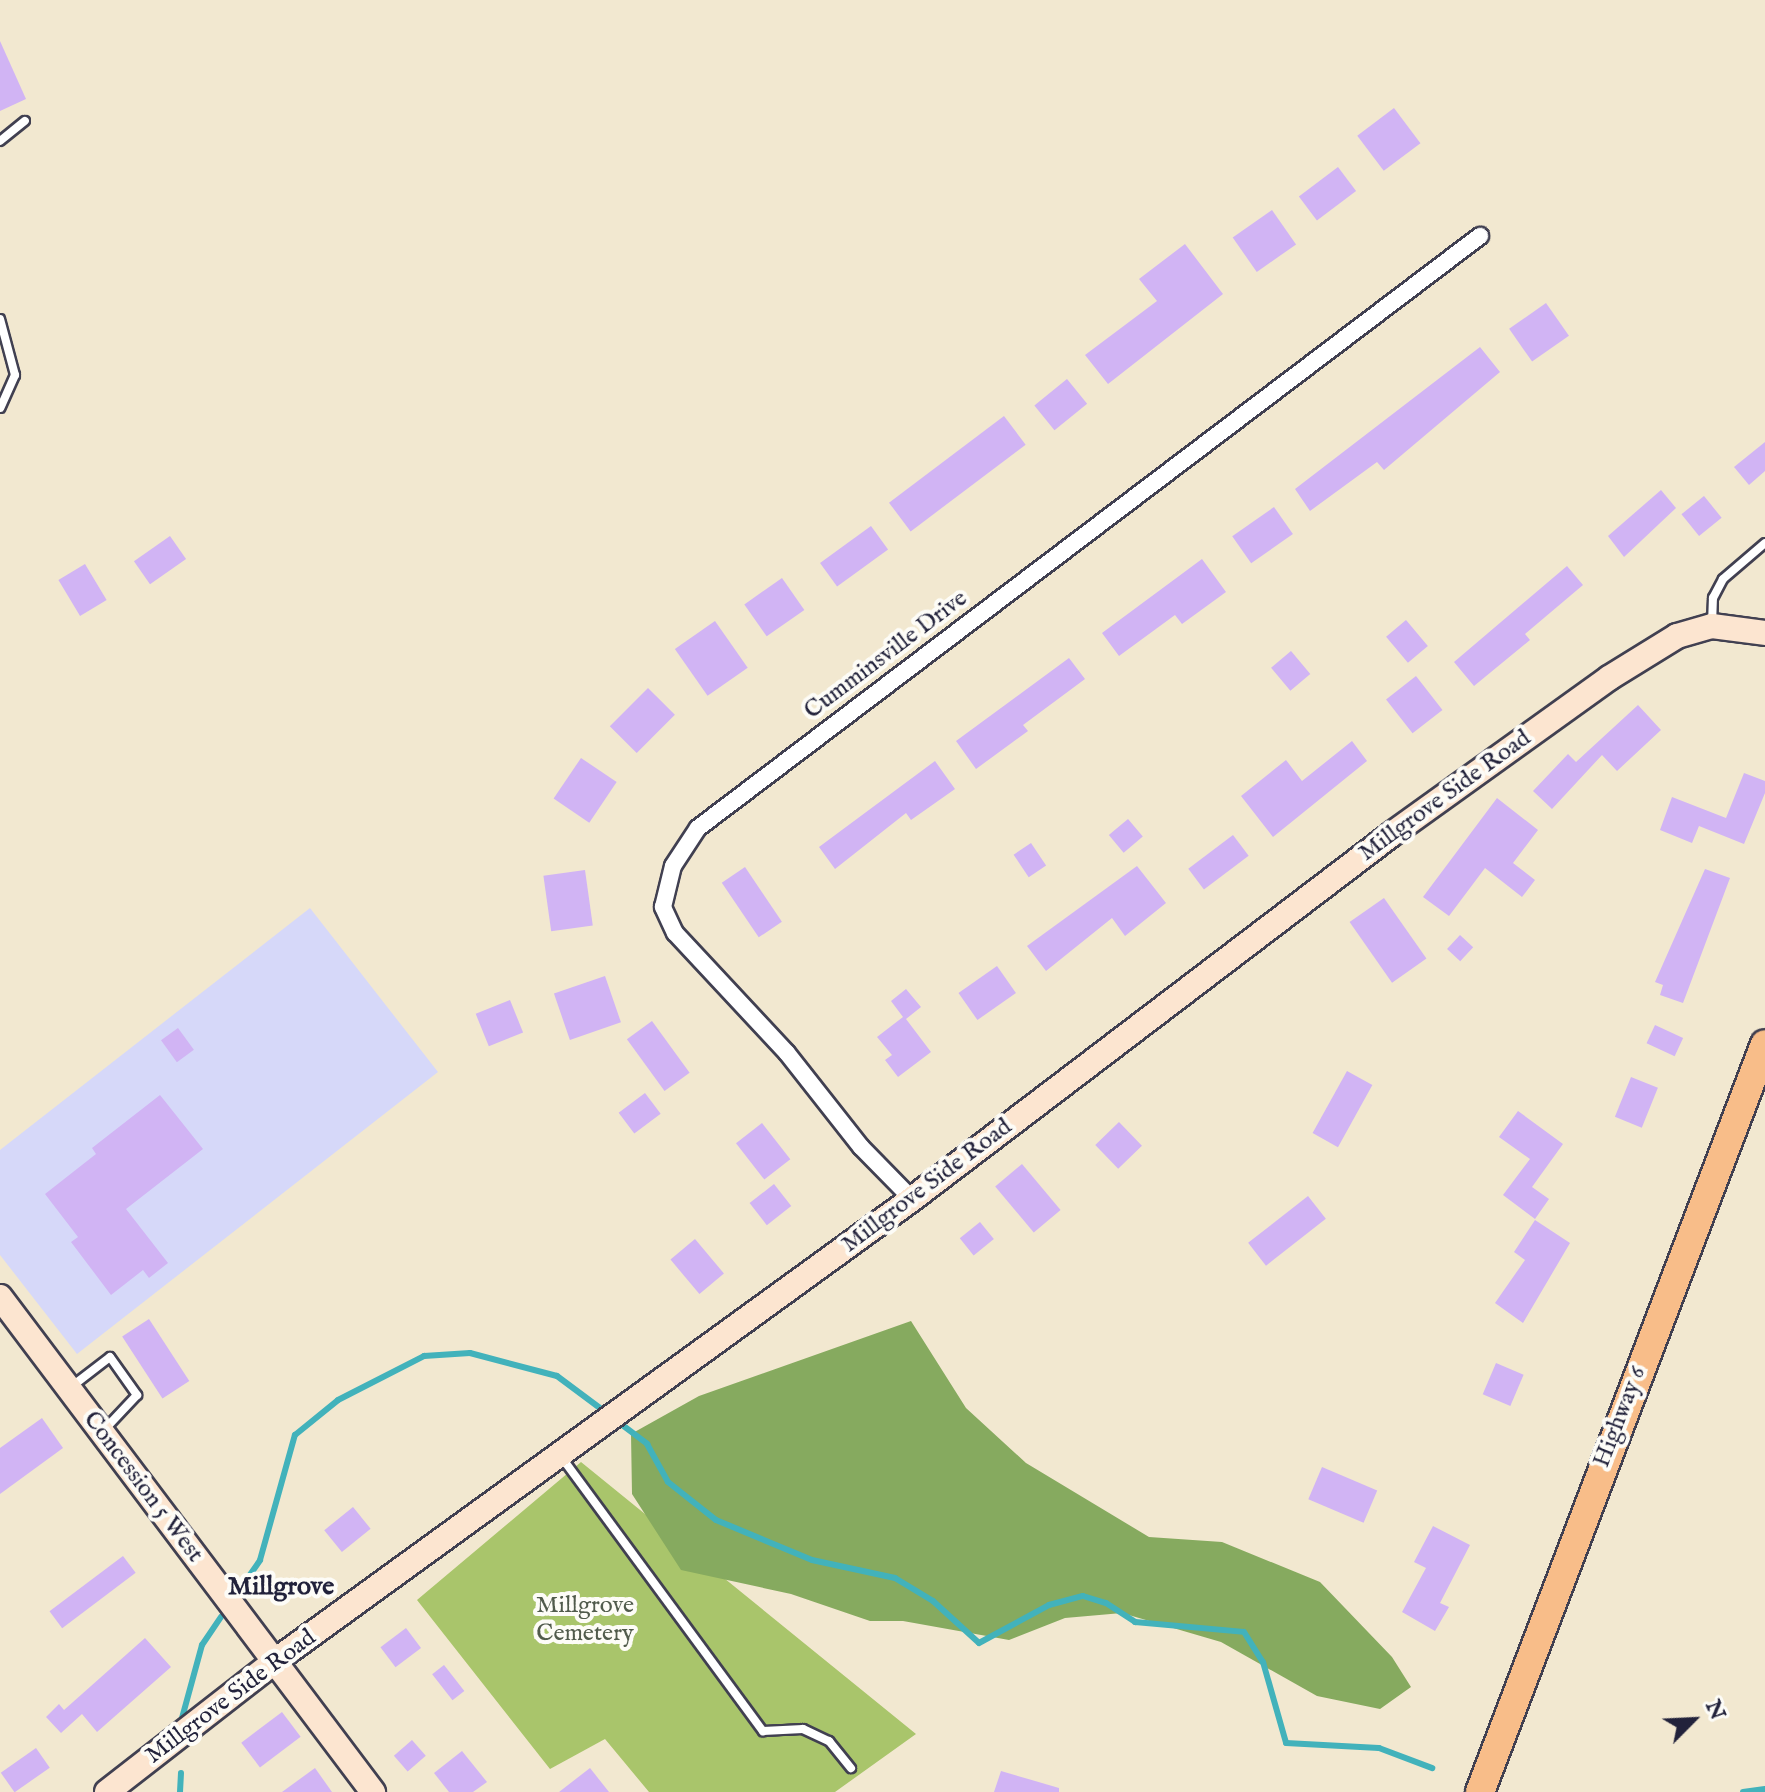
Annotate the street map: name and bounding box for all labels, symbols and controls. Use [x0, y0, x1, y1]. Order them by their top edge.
street label: Cumminsville Drive [799, 584, 973, 726]
street label: Millgrove Side Road [1353, 724, 1537, 868]
street label: Millgrove Side Road [836, 1113, 1018, 1259]
street label: Highway 6 [1588, 1363, 1652, 1471]
street label: Concession 5 West [77, 1406, 209, 1568]
district label: Millgrove [228, 1571, 334, 1603]
park label: Millgrove Cemetery [536, 1592, 634, 1648]
street label: Millgrove Side Road [140, 1624, 322, 1770]
north arrow [1653, 1680, 1733, 1760]
text: N [1698, 1696, 1732, 1725]

